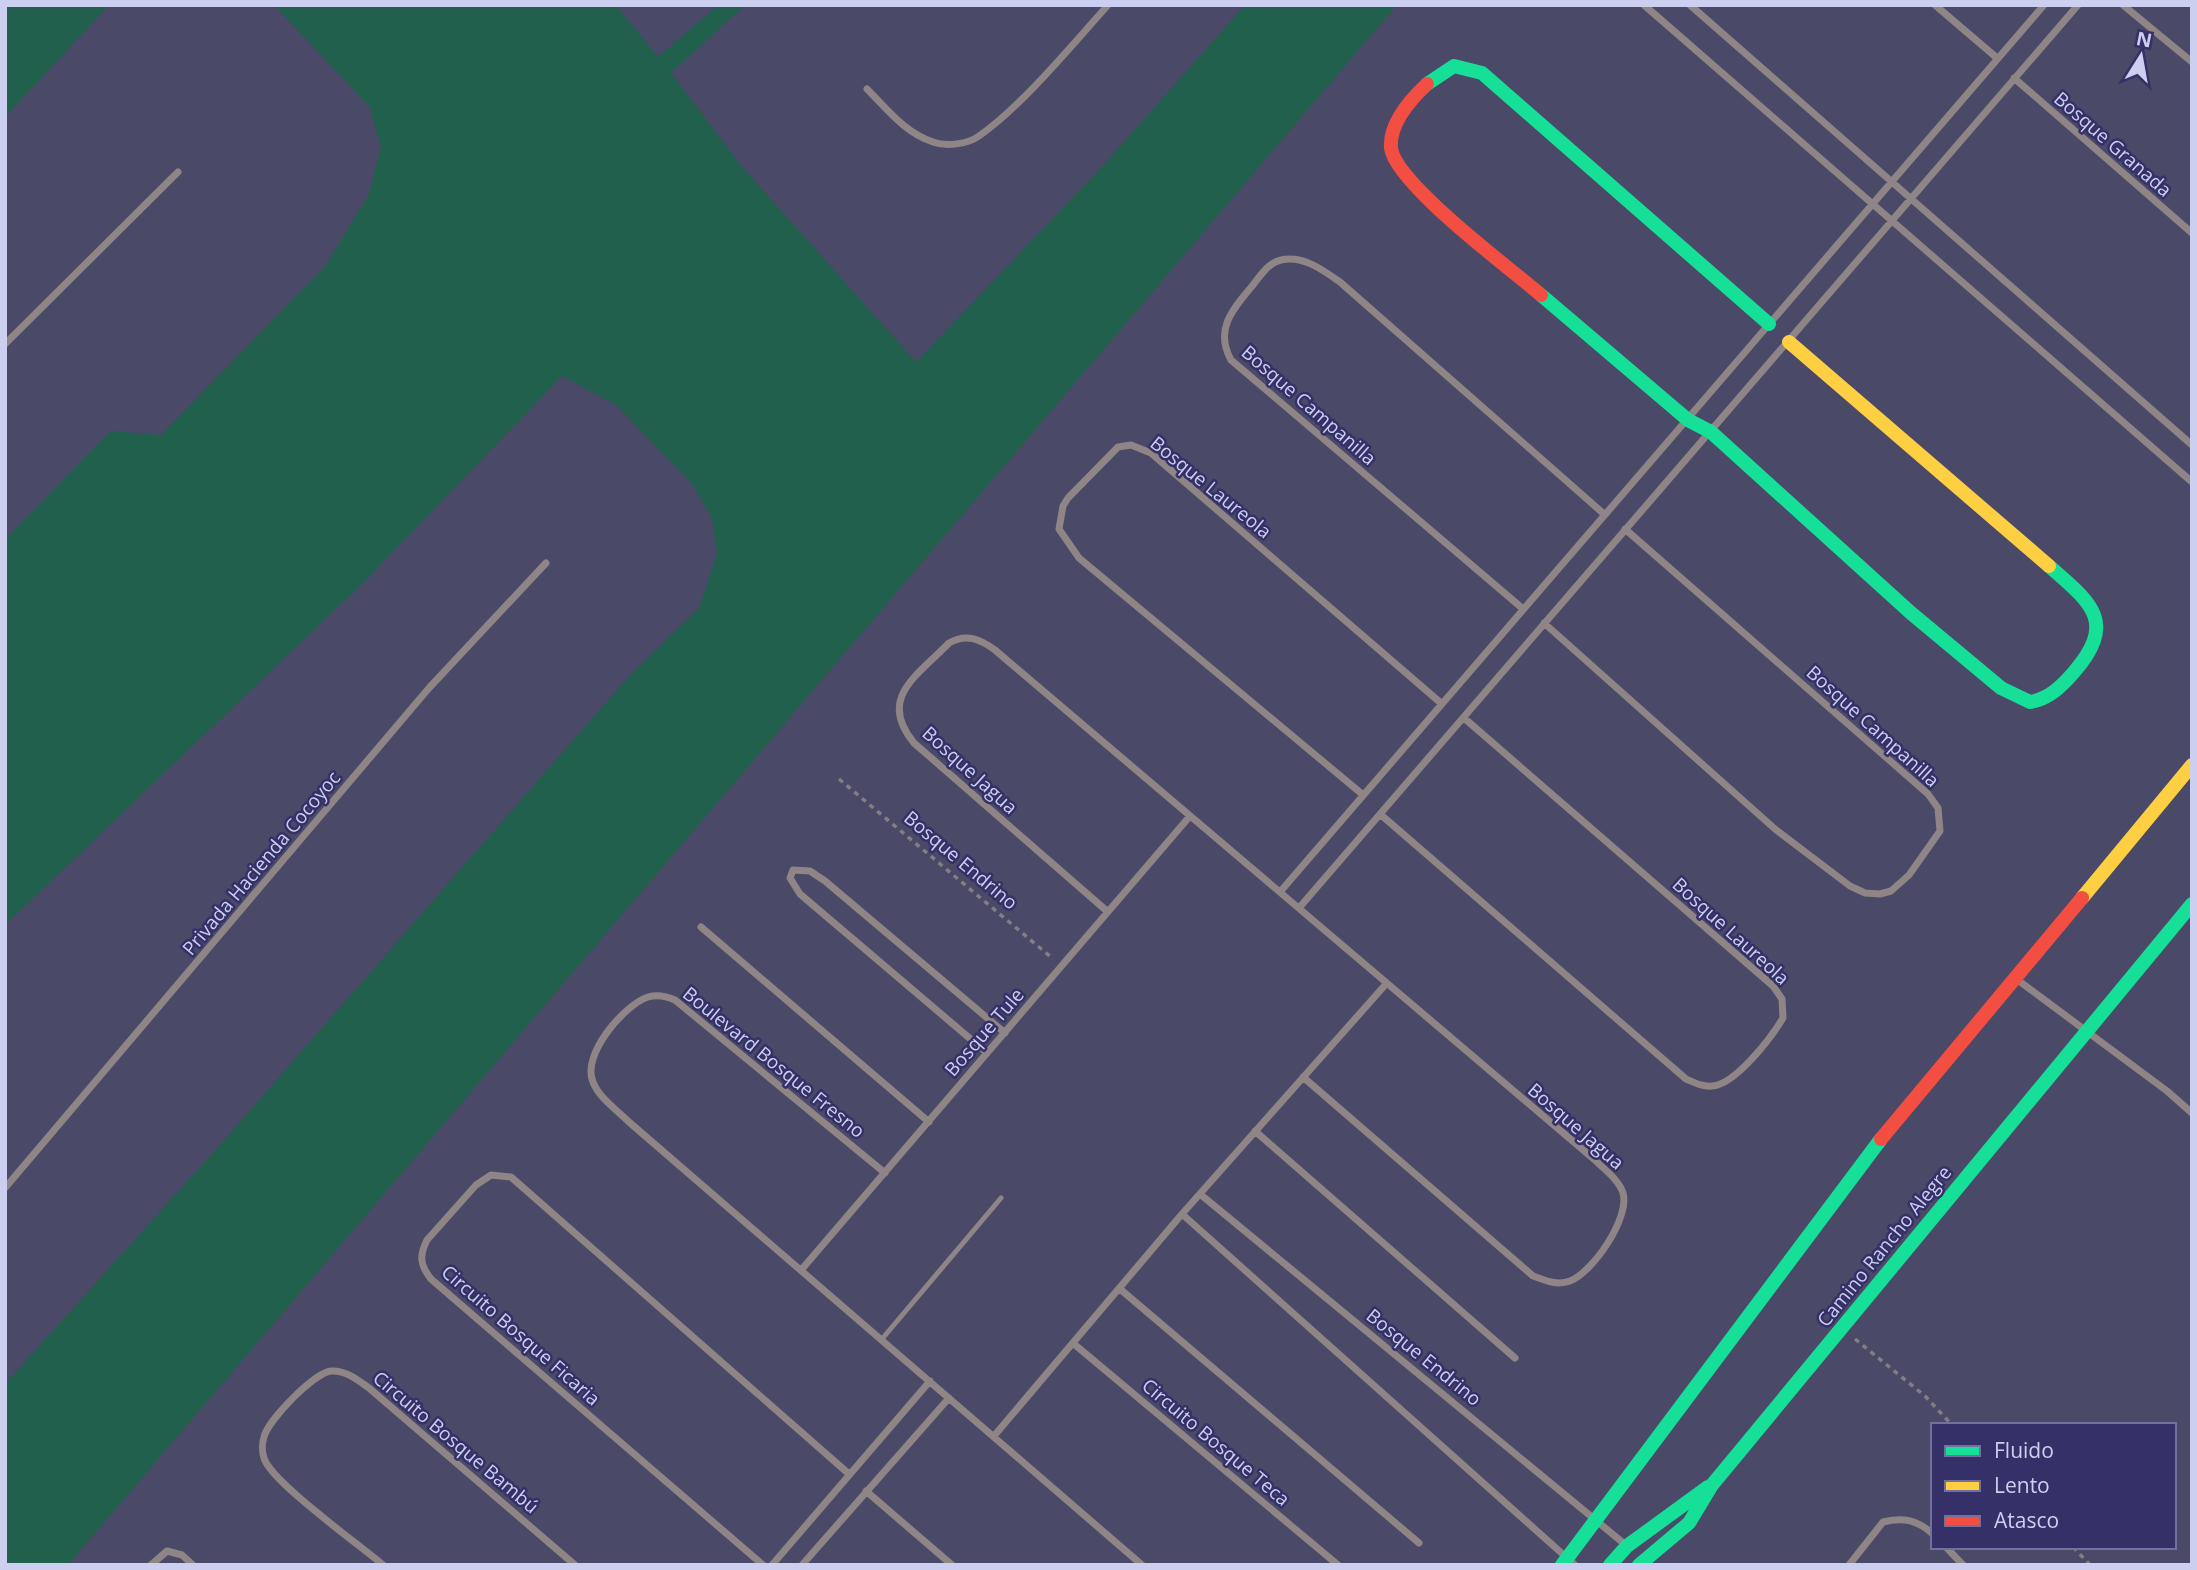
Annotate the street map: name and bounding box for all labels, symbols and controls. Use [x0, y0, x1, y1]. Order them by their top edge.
north arrow [2106, 21, 2176, 91]
text: N [2134, 25, 2154, 54]
street label: Bosque Granada [2049, 86, 2177, 202]
street label: Bosque Campanilla [1236, 339, 1382, 471]
street label: Bosque Laureola [1145, 430, 1277, 544]
street label: Bosque Campanilla [1801, 659, 1945, 793]
street label: Bosque Jagua [917, 720, 1023, 820]
street label: Privada Hacienda Cocoyoc [176, 765, 346, 961]
street label: Bosque Endrino [899, 805, 1023, 915]
street label: Bosque Laureola [1667, 871, 1795, 991]
street label: Boulevard Bosque Fresno [678, 980, 870, 1144]
street label: Bosque Tule [938, 982, 1030, 1082]
street label: Bosque Jagua [1522, 1077, 1630, 1175]
street label: Camino Rancho Alegre [1811, 1160, 1957, 1332]
street label: Circuito Bosque Ficaria [436, 1259, 606, 1411]
street label: Bosque Endrino [1361, 1302, 1487, 1412]
street label: Circuito Bosque Bambú [368, 1365, 544, 1519]
street label: Circuito Bosque Teca [1137, 1372, 1295, 1512]
legend [1931, 1423, 2176, 1549]
text: Fluido [1994, 1436, 2054, 1464]
text: Lento [1994, 1471, 2050, 1499]
text: Atasco [1994, 1506, 2059, 1534]

